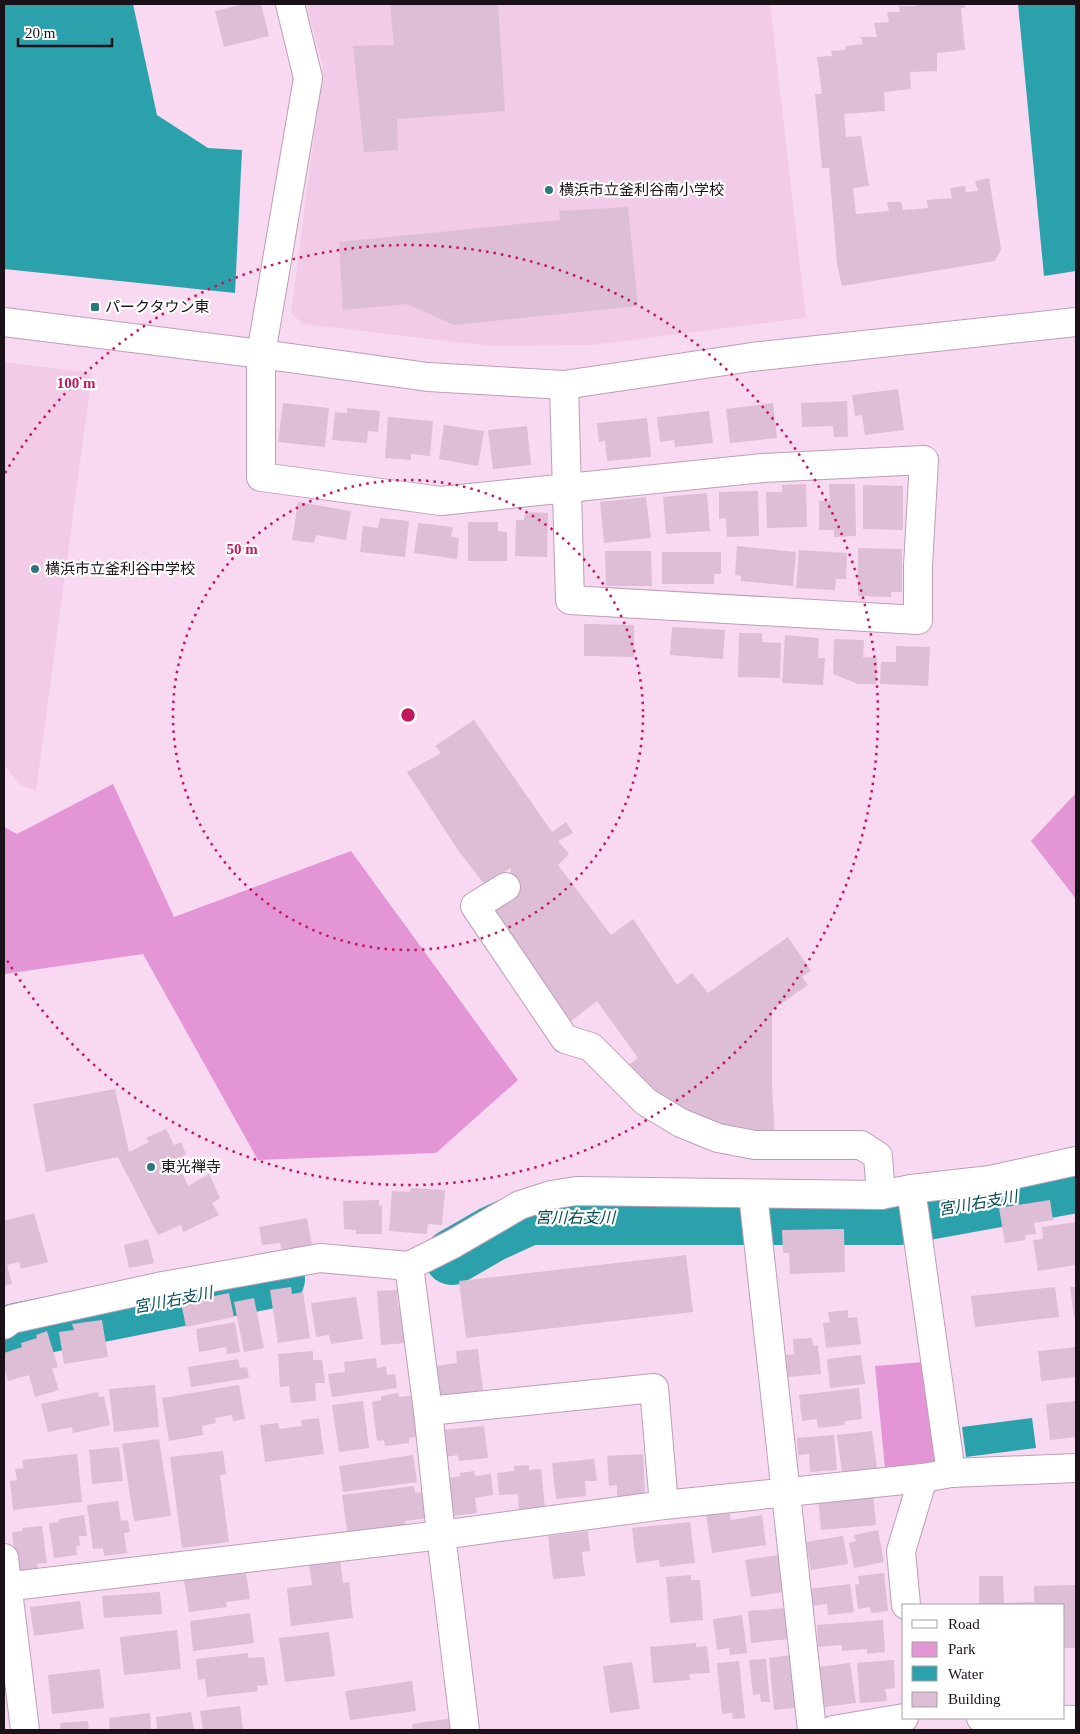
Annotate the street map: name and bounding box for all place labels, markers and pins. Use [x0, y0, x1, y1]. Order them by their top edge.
place label: 横浜市立釜利谷南小学校 [559, 182, 724, 198]
marker: 横浜市立釜利谷南小学校 [543, 184, 555, 196]
place label: パークタウン東 [105, 299, 209, 315]
marker: パークタウン東 [89, 301, 101, 313]
place label: 横浜市立釜利谷中学校 [45, 561, 195, 577]
marker: 横浜市立釜利谷中学校 [29, 563, 41, 575]
centre of rings [399, 706, 417, 724]
place label: 東光禅寺 [161, 1159, 221, 1175]
marker: 東光禅寺 [145, 1161, 157, 1173]

